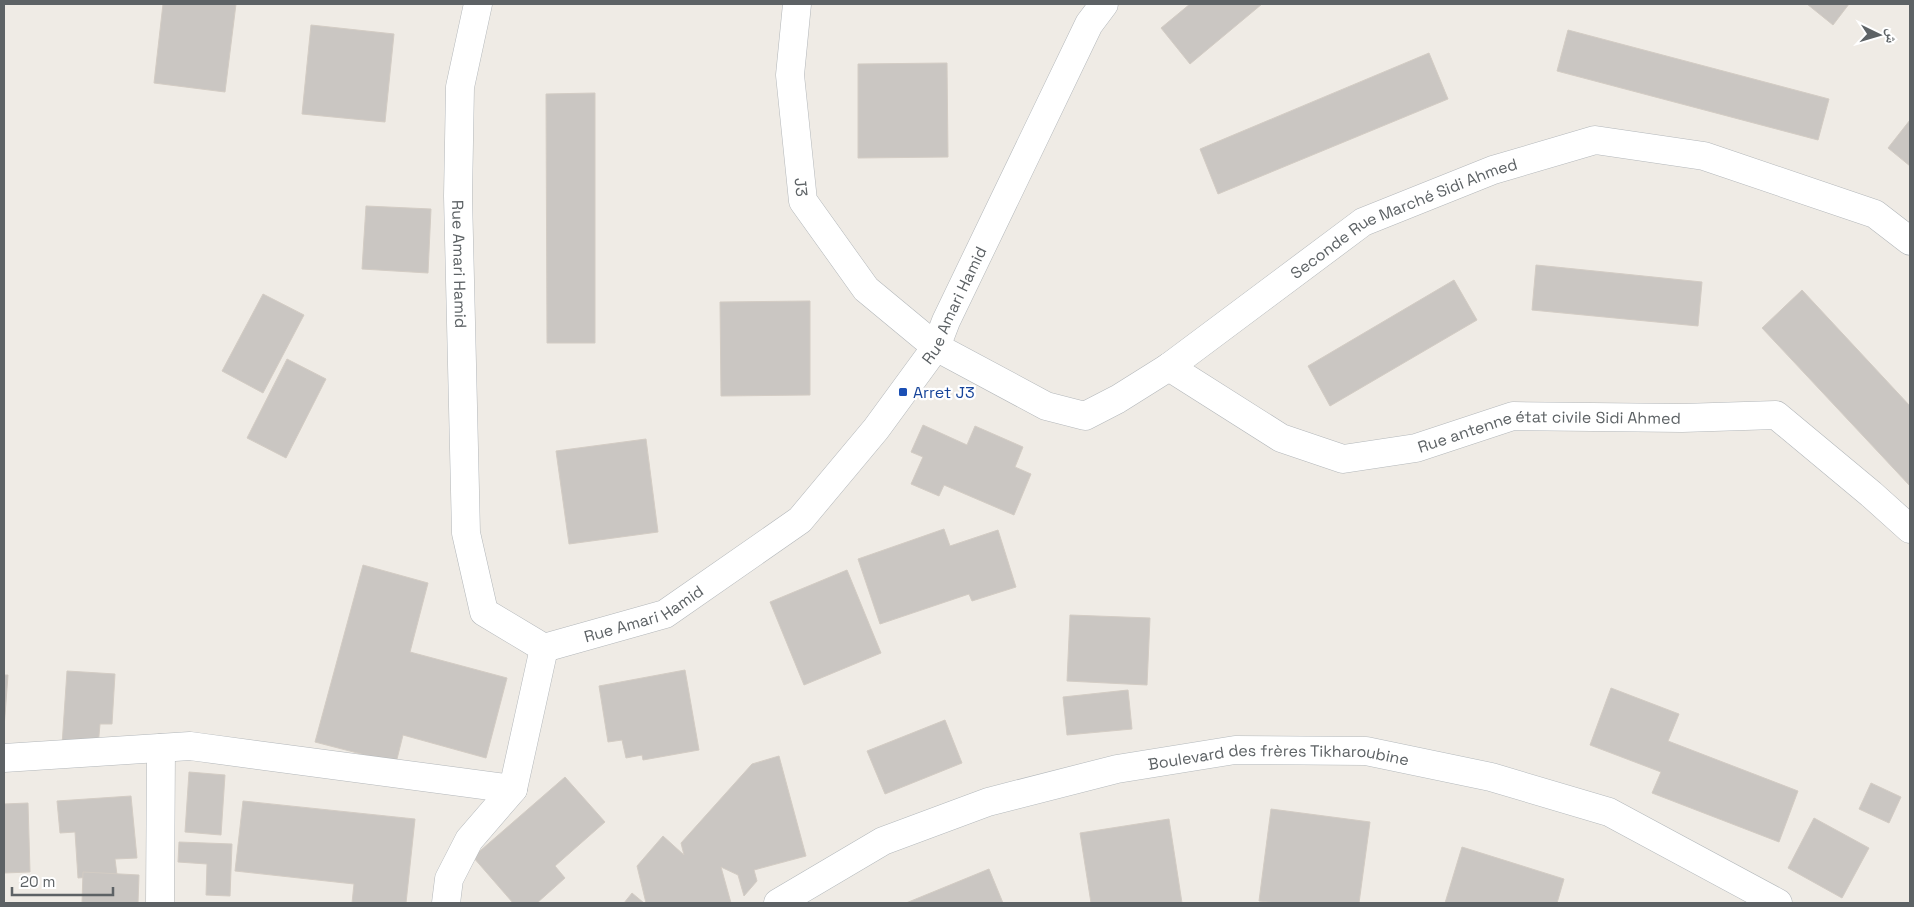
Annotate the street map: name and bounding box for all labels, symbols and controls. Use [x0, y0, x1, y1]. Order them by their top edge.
north arrow [1854, 10, 1904, 60]
text: ش [1882, 28, 1902, 44]
street label: Seconde Rue Marché Sidi Ahmed [1286, 153, 1520, 284]
street label: J3 [790, 176, 812, 198]
street label: Rue Amari Hamid [447, 200, 471, 328]
street label: Rue Amari Hamid [917, 243, 991, 368]
place label: Arret J3 [913, 382, 975, 403]
marker: Arret J3 [897, 386, 909, 398]
street label: Rue antenne état civile Sidi Ahmed [1415, 406, 1681, 458]
street label: Rue Amari Hamid [582, 580, 708, 647]
street label: Boulevard des frères Tikharoubine [1146, 740, 1411, 775]
scale bar [12, 864, 114, 896]
text: 20 m [20, 872, 55, 891]

